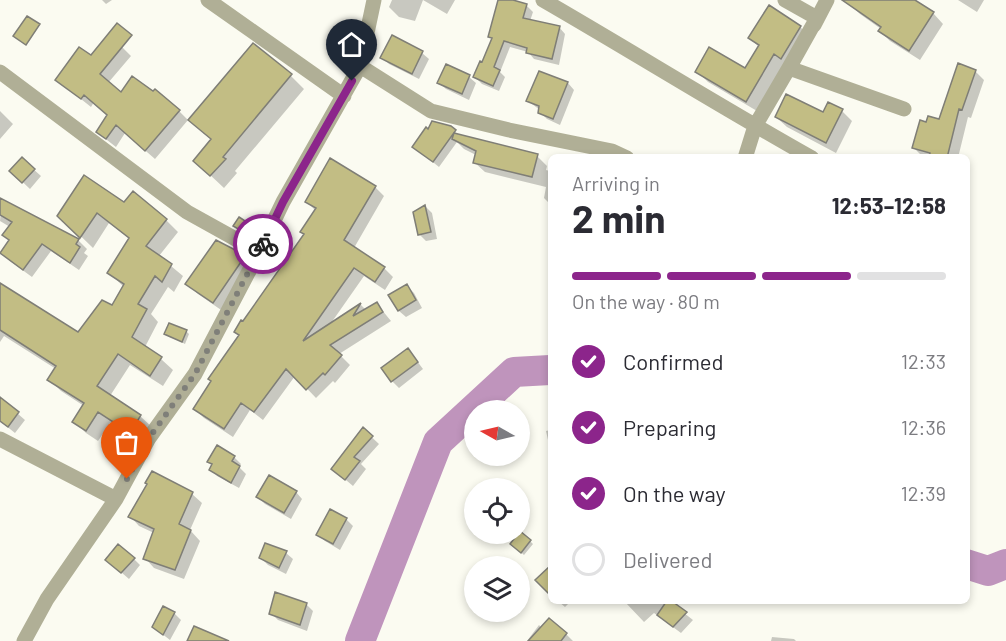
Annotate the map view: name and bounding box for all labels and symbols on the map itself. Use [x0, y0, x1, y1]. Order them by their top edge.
pin [326, 19, 377, 81]
courier [233, 214, 293, 274]
north arrow [464, 400, 530, 466]
pin [101, 417, 152, 479]

